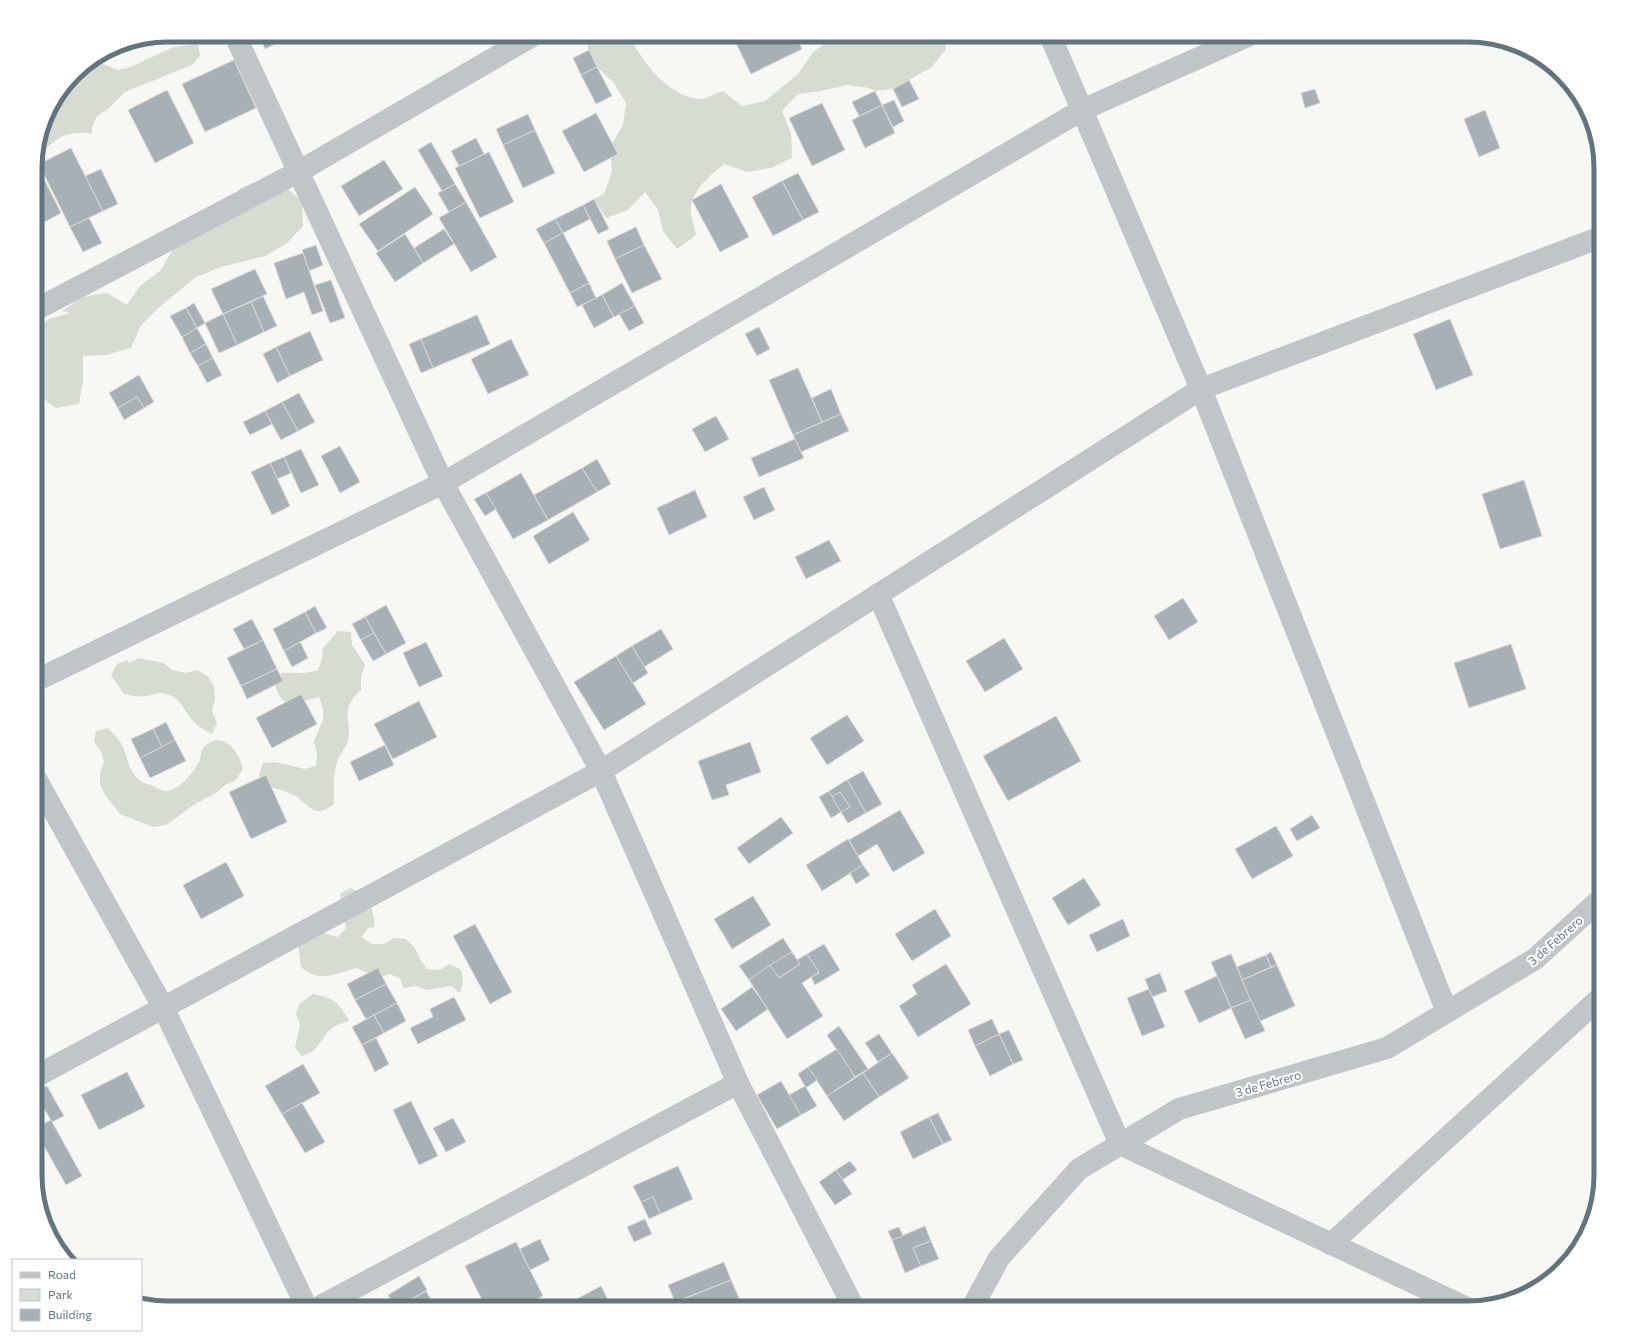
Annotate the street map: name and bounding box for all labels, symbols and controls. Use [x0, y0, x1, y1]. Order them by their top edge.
street label: 3 de Febrero [1525, 913, 1585, 967]
street label: 3 de Febrero [1234, 1067, 1302, 1099]
legend [12, 1259, 142, 1331]
text: Road [48, 1267, 76, 1281]
text: Park [48, 1287, 74, 1301]
text: Building [48, 1307, 92, 1321]

